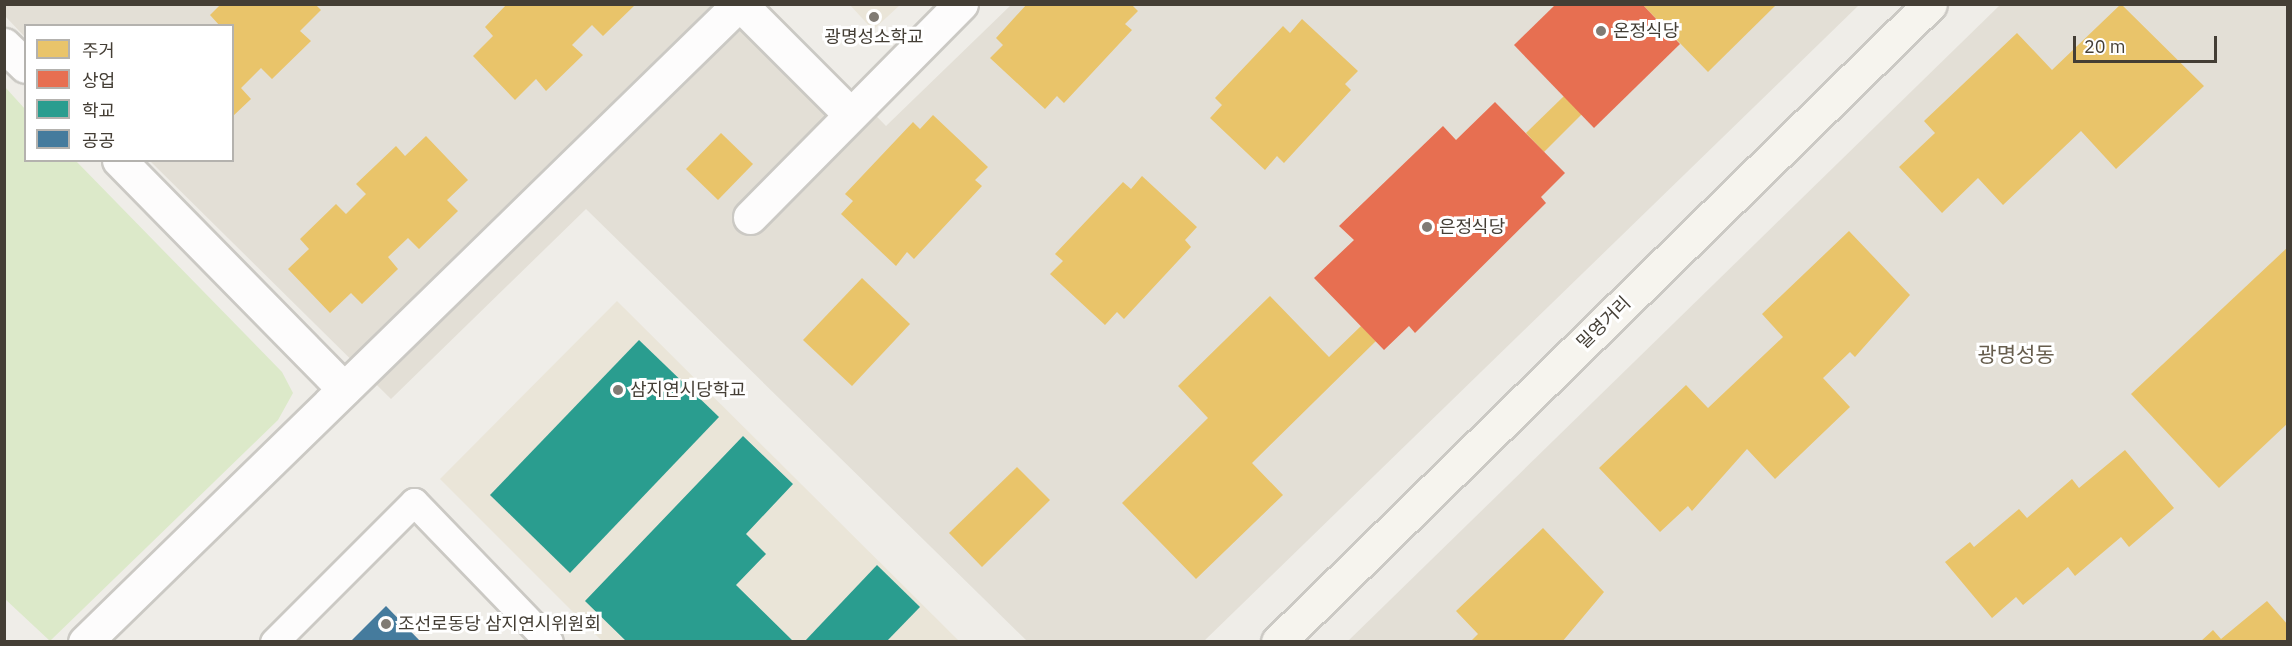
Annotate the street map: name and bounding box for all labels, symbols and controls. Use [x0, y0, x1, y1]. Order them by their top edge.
marker: 광명성소학교 [867, 10, 881, 24]
place label: 온정식당 [1613, 20, 1679, 42]
legend [24, 24, 234, 162]
marker: 온정식당 [1594, 24, 1608, 38]
scale bar [2076, 24, 2220, 62]
place label: 광명성소학교 [824, 26, 924, 48]
text: 20 m [2084, 35, 2126, 58]
text: 주거 [82, 39, 115, 62]
text: 상업 [82, 69, 115, 92]
text: 학교 [82, 99, 115, 122]
text: 공공 [82, 129, 115, 152]
place label: 은정식당 [1439, 216, 1505, 238]
marker: 은정식당 [1420, 220, 1434, 234]
street label: 밀영거리 [1573, 292, 1635, 354]
district label: 광명성동 [1977, 341, 2055, 367]
place label: 삼지연시당학교 [630, 379, 746, 401]
marker: 삼지연시당학교 [611, 383, 625, 397]
place label: 조선로동당 삼지연시위원회 [398, 613, 601, 635]
marker: 조선로동당 삼지연시위원회 [379, 617, 393, 631]

